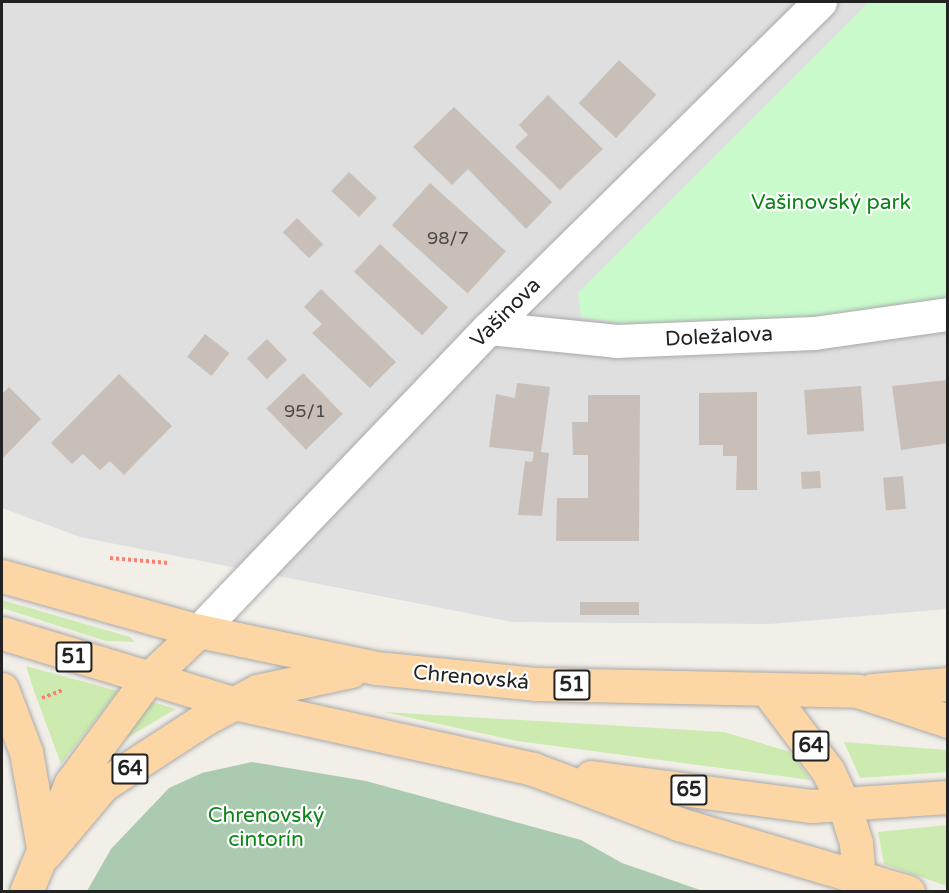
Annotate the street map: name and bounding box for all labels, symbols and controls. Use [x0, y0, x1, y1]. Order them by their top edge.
park label: Vašinovský park [751, 190, 911, 216]
house number: 98/7 [427, 227, 469, 249]
street label: Vašinova [466, 273, 546, 353]
street label: Doležalova [664, 322, 774, 352]
house number: 95/1 [284, 400, 326, 422]
road number: 51 [54, 640, 94, 674]
street label: Chrenovská [412, 660, 530, 696]
road number: 51 [552, 668, 592, 702]
road number: 64 [792, 729, 830, 763]
road number: 64 [110, 752, 150, 786]
road number: 65 [670, 773, 708, 807]
park label: Chrenovský cintorín [208, 803, 324, 853]

